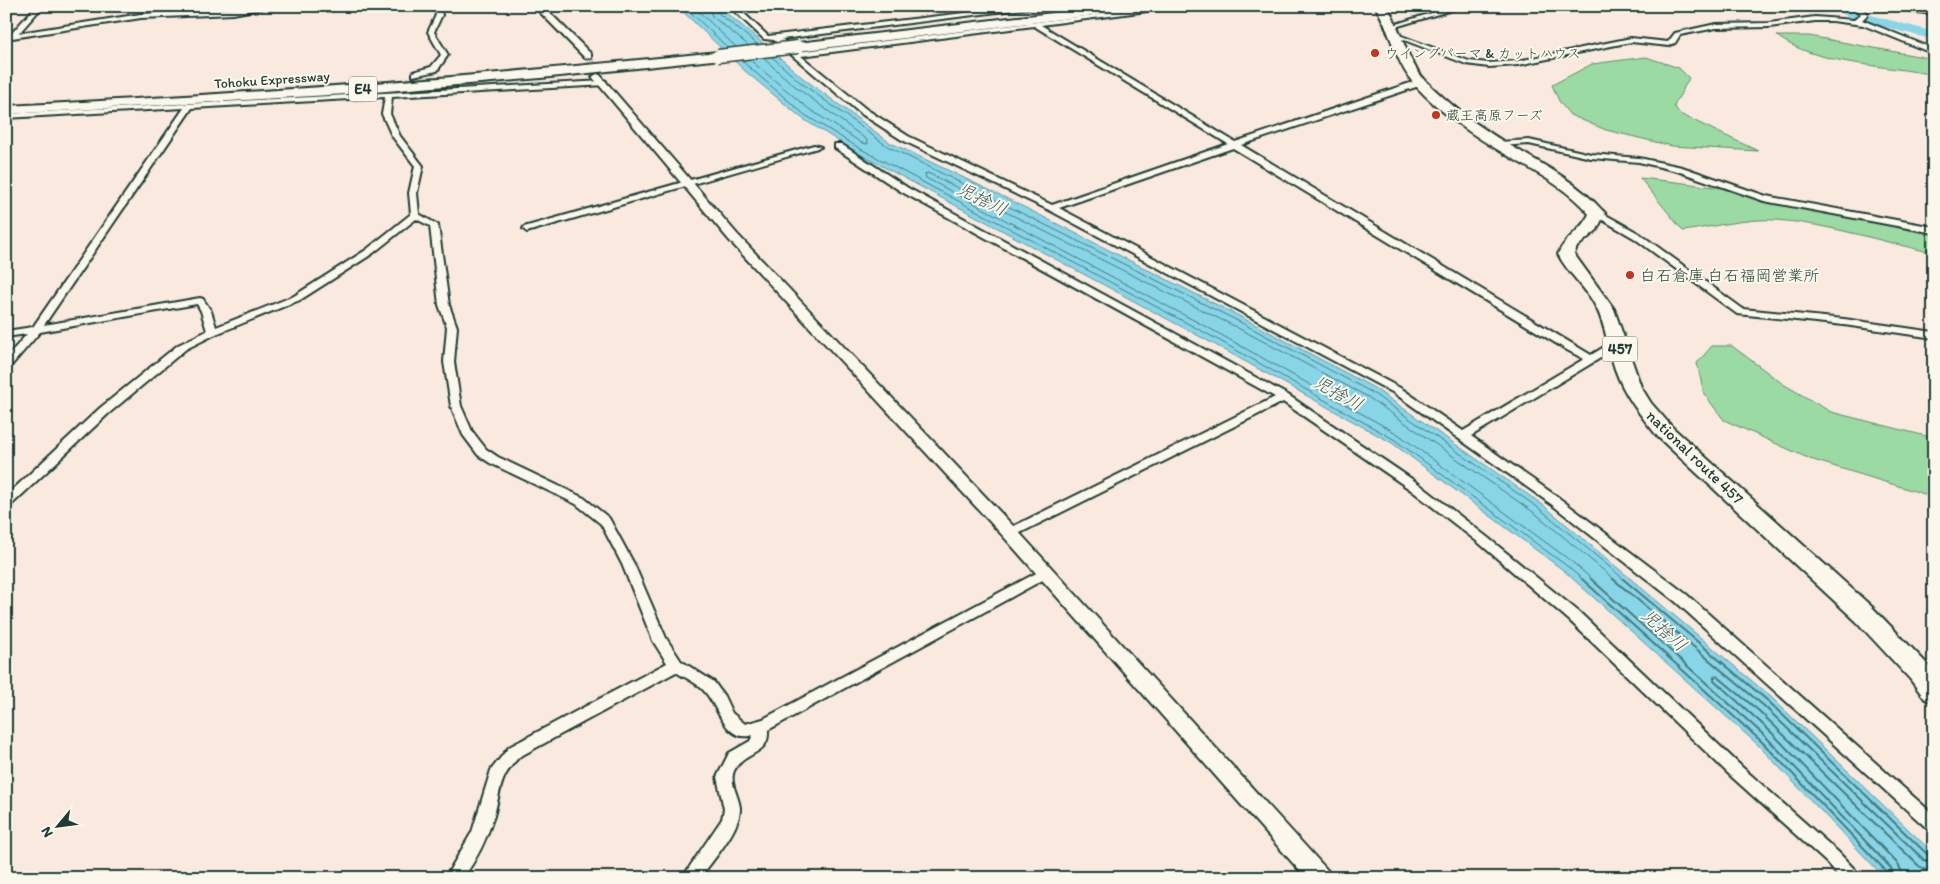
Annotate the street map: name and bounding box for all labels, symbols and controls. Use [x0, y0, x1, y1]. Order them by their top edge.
place label: ウイングパーマ & カットハウス [1385, 45, 1581, 62]
marker: ウイングパーマ & カットハウス [1369, 47, 1381, 59]
street label: Tohoku Expressway [214, 67, 331, 93]
road number: E4 [349, 76, 377, 102]
place label: 蔵王高原フーズ [1446, 107, 1543, 124]
marker: 蔵王高原フーズ [1430, 109, 1442, 121]
water label: 児捨川 [953, 177, 1011, 221]
place label: 白石倉庫 白石福岡営業所 [1640, 266, 1820, 285]
marker: 白石倉庫 白石福岡営業所 [1624, 269, 1636, 281]
road number: 457 [1602, 336, 1638, 362]
water label: 児捨川 [1309, 370, 1367, 416]
street label: national route 457 [1643, 406, 1747, 508]
water label: 児捨川 [1637, 604, 1691, 656]
north arrow [32, 802, 82, 852]
text: N [37, 824, 57, 840]

